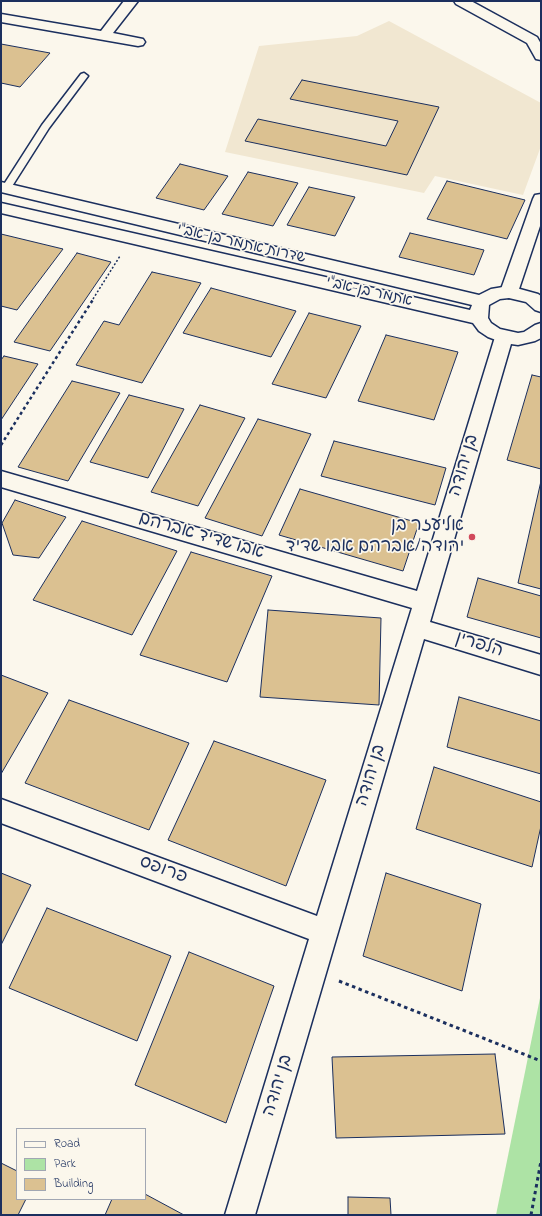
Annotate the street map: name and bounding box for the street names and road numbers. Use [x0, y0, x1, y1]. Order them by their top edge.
street label: שדרות אתמר בן-אב"י [175, 221, 307, 269]
street label: אתמר בן-אב"י [324, 274, 414, 312]
street label: בן יהודה [445, 432, 485, 500]
street label: אבו שדיד אברהם [136, 509, 266, 565]
street label: הלפרין [453, 629, 505, 663]
street label: בן יהודה [352, 742, 392, 810]
street label: פרופס [136, 852, 190, 890]
street label: בן יהודה [259, 1052, 299, 1120]

